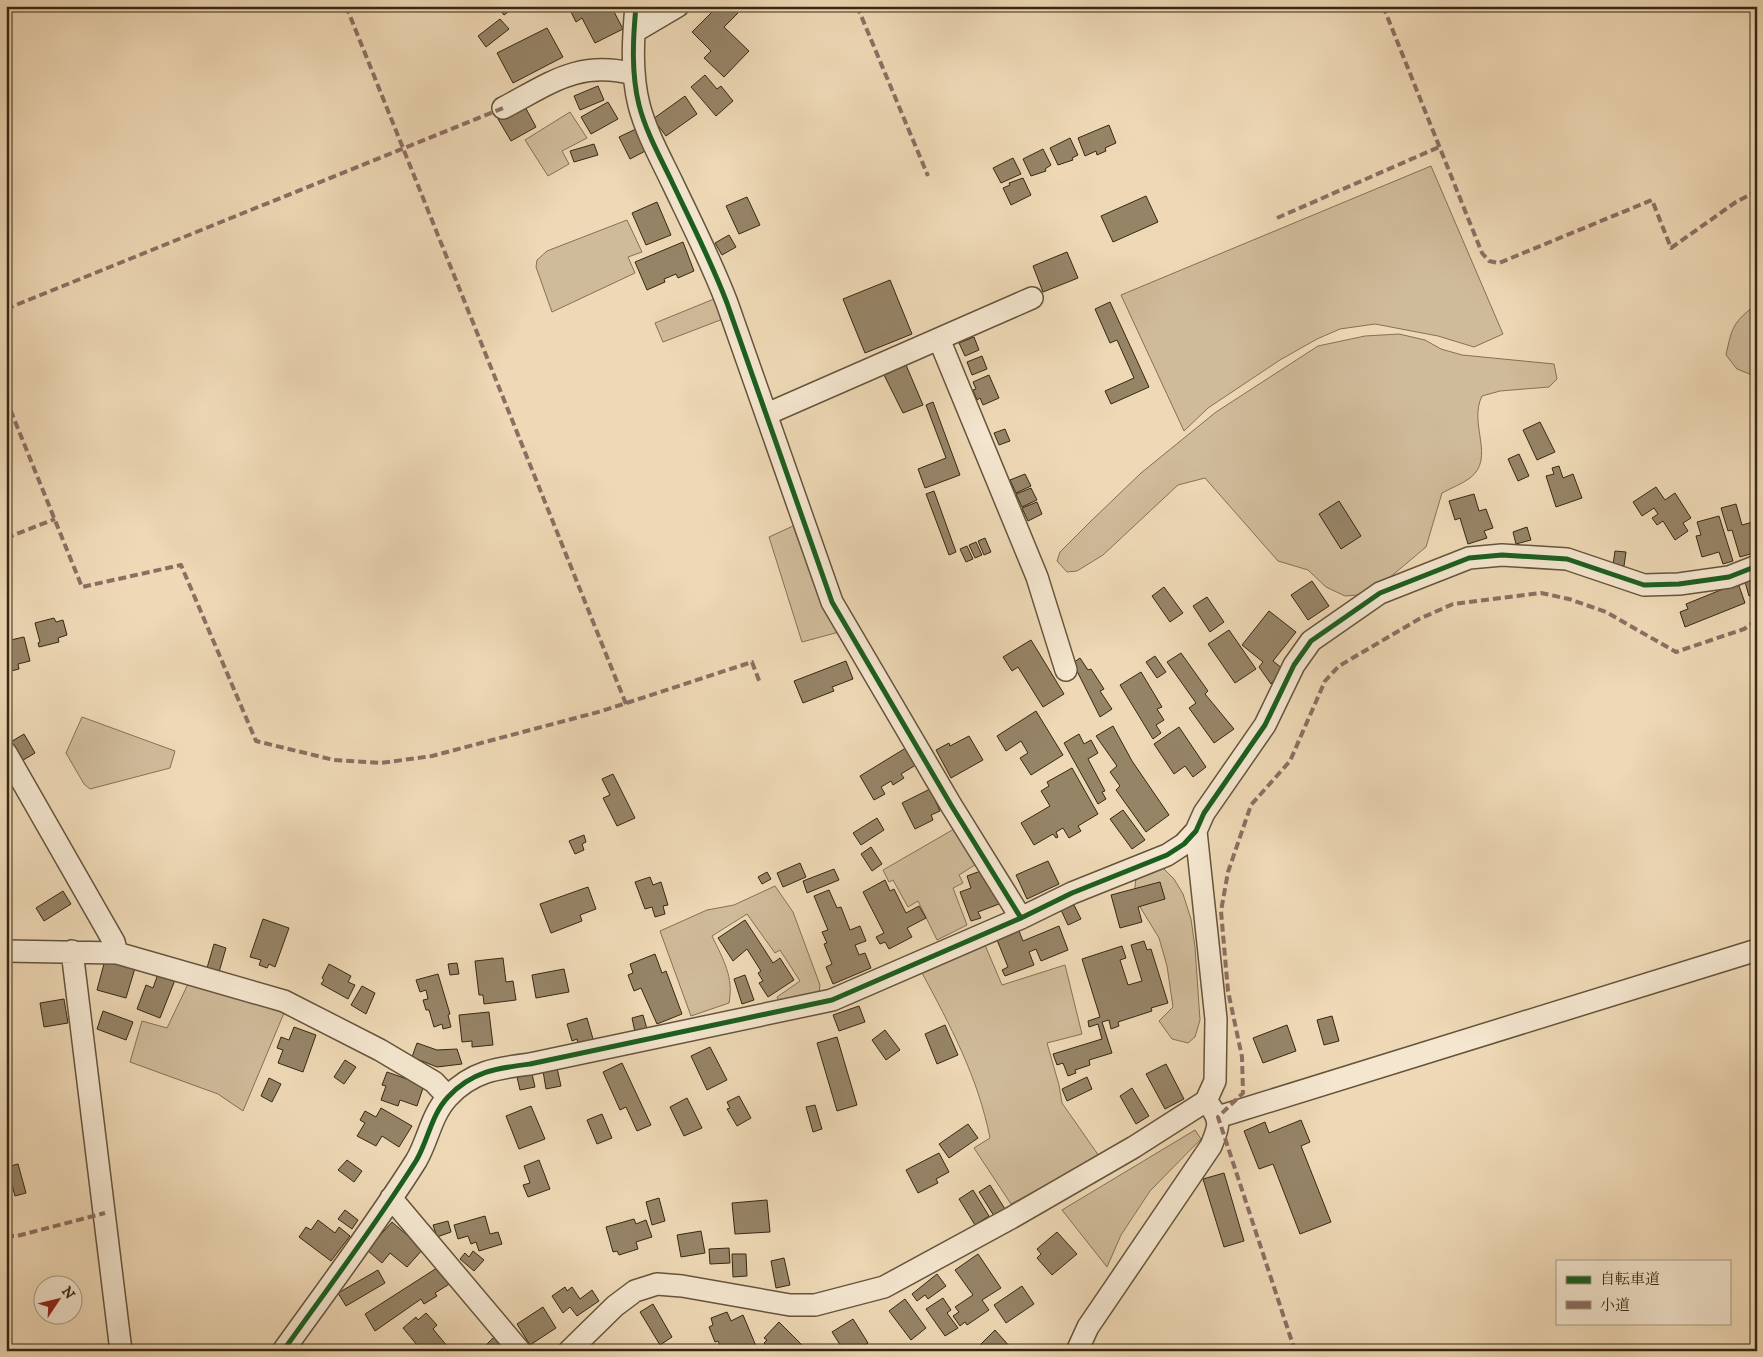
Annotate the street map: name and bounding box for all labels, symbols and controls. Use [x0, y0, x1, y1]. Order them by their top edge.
legend [1556, 1260, 1730, 1324]
text: 自転車道 [1600, 1270, 1660, 1289]
north arrow [32, 1274, 82, 1324]
text: N [57, 1283, 79, 1303]
text: 小道 [1600, 1296, 1630, 1315]

